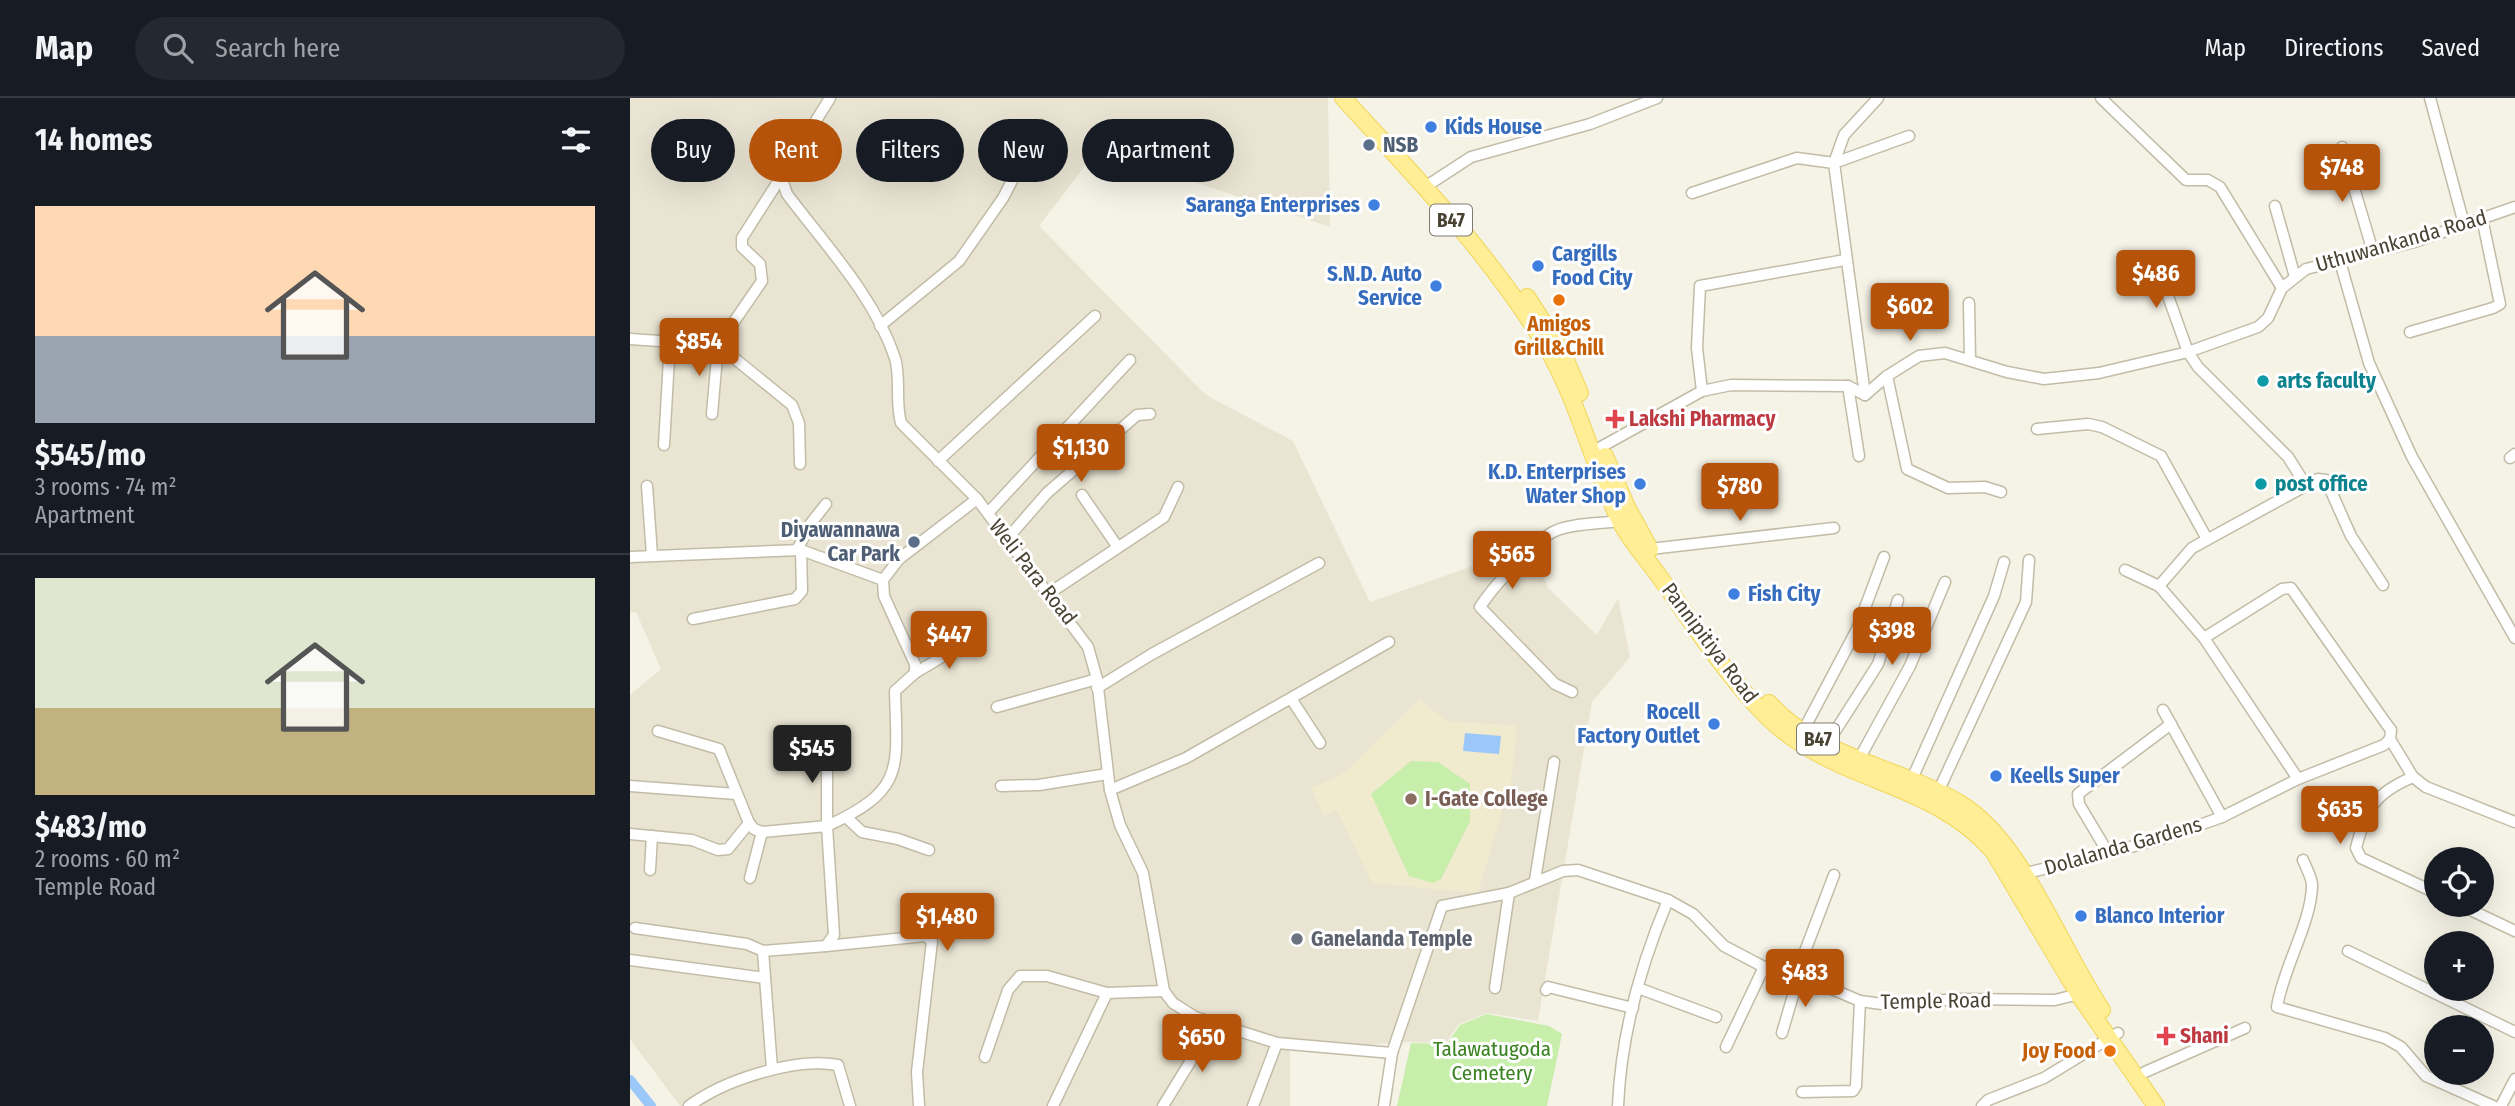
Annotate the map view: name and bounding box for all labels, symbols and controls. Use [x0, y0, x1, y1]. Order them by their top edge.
search box [135, 17, 625, 80]
text: Map [35, 28, 93, 68]
icon: search [159, 29, 197, 67]
text: Search here [215, 33, 340, 64]
text: Map [2205, 34, 2246, 62]
text: Directions [2284, 34, 2383, 62]
text: Saved [2421, 34, 2480, 62]
place label: Kids House [1445, 114, 1543, 140]
chip: Buy [651, 119, 735, 182]
chip: Rent [749, 119, 842, 182]
chip: Filters [856, 119, 964, 182]
chip: New [978, 119, 1068, 182]
chip: Apartment [1082, 119, 1234, 182]
marker: Kids House [1423, 119, 1439, 135]
icon: filters [557, 121, 595, 159]
text: 14 homes [35, 122, 152, 158]
place label: NSB [1383, 132, 1418, 158]
marker: NSB [1361, 137, 1377, 153]
pin: $748 [2301, 144, 2383, 204]
text: $748 [2320, 153, 2364, 181]
place label: Saranga Enterprises [1186, 192, 1360, 218]
marker: Saranga Enterprises [1366, 197, 1382, 213]
road number: B47 [1430, 204, 1472, 236]
street label: Uthuwankanda Road [2312, 204, 2490, 278]
place label: Cargills Food City [1552, 241, 1634, 291]
pin: $486 [2115, 250, 2197, 310]
icon: home [252, 252, 378, 378]
marker: Cargills Food City [1530, 258, 1546, 274]
text: $486 [2132, 259, 2180, 287]
place label: S.N.D. Auto Service [1327, 261, 1422, 311]
marker: S.N.D. Auto Service [1428, 278, 1444, 294]
pin: $602 [1869, 284, 1951, 343]
marker: Amigos Grill&Chill [1551, 292, 1567, 308]
text: $602 [1887, 292, 1933, 320]
place label: Amigos Grill&Chill [1514, 311, 1604, 361]
pin: $854 [658, 318, 740, 378]
text: $854 [676, 327, 722, 355]
place label: arts faculty [2277, 368, 2377, 394]
marker: arts faculty [2255, 373, 2271, 389]
place label: Lakshi Pharmacy [1629, 406, 1776, 432]
marker: Lakshi Pharmacy [1607, 411, 1623, 427]
pin: $1,130 [1024, 424, 1138, 484]
text: $1,130 [1053, 433, 1109, 461]
text: $545/mo [35, 437, 146, 473]
place label: K.D. Enterprises Water Shop [1488, 459, 1626, 509]
pin: $780 [1699, 464, 1781, 523]
place label: post office [2275, 471, 2368, 497]
text: $780 [1717, 472, 1763, 500]
text: 3 rooms · 74 m² [35, 473, 177, 501]
marker: K.D. Enterprises Water Shop [1632, 476, 1648, 492]
marker: post office [2253, 476, 2269, 492]
text: Apartment [35, 501, 135, 529]
street label: Weli Para Road [984, 514, 1082, 630]
place label: Diyawannawa Car Park [781, 517, 900, 567]
pin: $565 [1471, 532, 1553, 591]
marker: Diyawannawa Car Park [906, 534, 922, 550]
text: $565 [1489, 540, 1535, 568]
street label: Pannipitiya Road [1656, 578, 1764, 708]
place label: Fish City [1748, 581, 1822, 607]
marker: Fish City [1726, 586, 1742, 602]
pin: $398 [1851, 608, 1933, 667]
pin: $447 [908, 612, 990, 671]
text: $398 [1869, 616, 1915, 644]
text: $447 [927, 620, 971, 648]
icon: home [252, 624, 378, 750]
place label: Rocell Factory Outlet [1577, 699, 1701, 749]
marker: Rocell Factory Outlet [1706, 716, 1722, 732]
road number: B47 [1797, 724, 1839, 754]
pin: $545 [771, 726, 853, 785]
text: $545 [789, 734, 835, 762]
place label: Keells Super [2010, 763, 2120, 789]
marker: Keells Super [1988, 768, 2004, 784]
place label: I-Gate College [1425, 786, 1548, 812]
pin: $635 [2299, 786, 2381, 846]
marker: I-Gate College [1403, 791, 1419, 807]
text: $635 [2317, 795, 2363, 823]
text: $483/mo [35, 809, 147, 845]
street label: Dolalanda Gardens [2041, 811, 2205, 881]
text: 2 rooms · 60 m² [35, 845, 180, 873]
map controls [2424, 847, 2494, 1085]
button: locate [2424, 847, 2494, 917]
text: Temple Road [35, 873, 156, 901]
pin: $1,480 [890, 894, 1004, 953]
text: $1,480 [916, 902, 978, 930]
place label: Blanco Interior [2095, 903, 2225, 929]
marker: Blanco Interior [2073, 908, 2089, 924]
place label: Ganelanda Temple [1311, 926, 1473, 952]
marker: Ganelanda Temple [1289, 931, 1305, 947]
button: + [2424, 931, 2494, 1001]
pin: $483 [1764, 950, 1846, 1009]
text: $483 [1782, 958, 1828, 986]
street label: Temple Road [1881, 987, 1991, 1015]
pin: $650 [1161, 1014, 1243, 1074]
button: − [2424, 1015, 2494, 1085]
text: $650 [1178, 1023, 1226, 1051]
place label: Shani [2180, 1023, 2229, 1049]
marker: Shani [2158, 1028, 2174, 1044]
park label: Talawatugoda Cemetery [1433, 1036, 1551, 1086]
place label: Joy Food [2021, 1038, 2096, 1064]
marker: Joy Food [2102, 1043, 2118, 1059]

